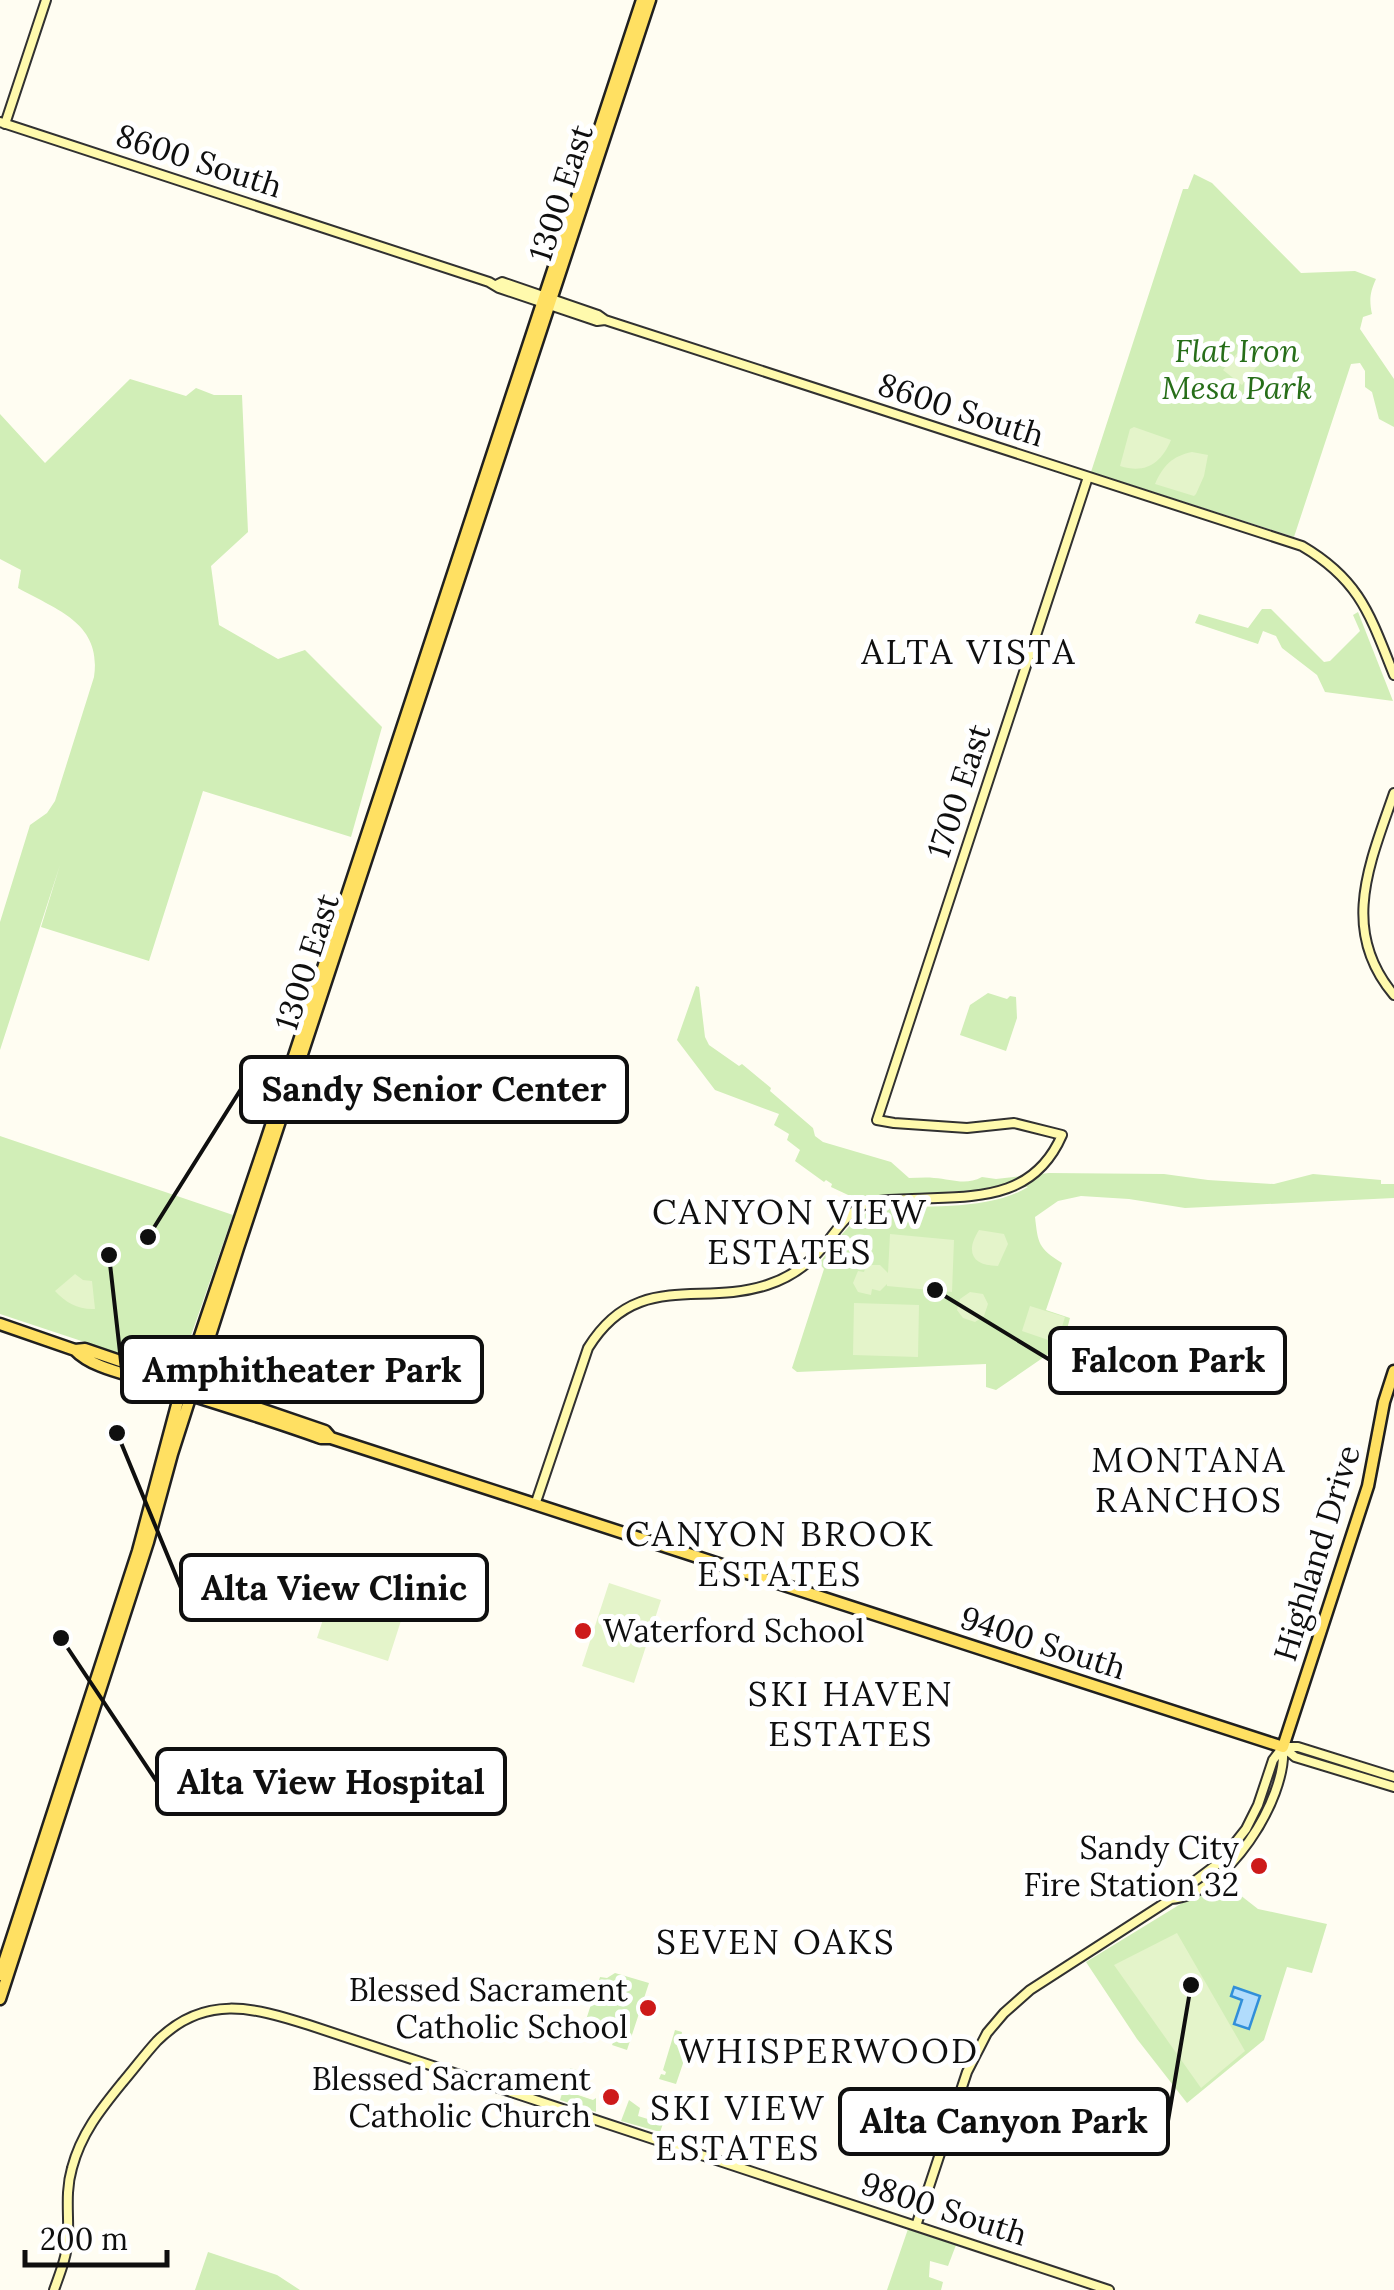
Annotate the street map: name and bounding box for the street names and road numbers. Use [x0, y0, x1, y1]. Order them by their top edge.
street label: 8600 South [111, 114, 287, 207]
street label: 1300 East [519, 119, 602, 266]
street label: 8600 South [873, 363, 1049, 456]
street label: 1700 East [918, 718, 1000, 863]
street label: 1300 East [265, 888, 348, 1035]
street label: Highland Drive [1264, 1440, 1369, 1666]
street label: 9400 South [955, 1597, 1131, 1689]
street label: 9800 South [856, 2162, 1032, 2255]

